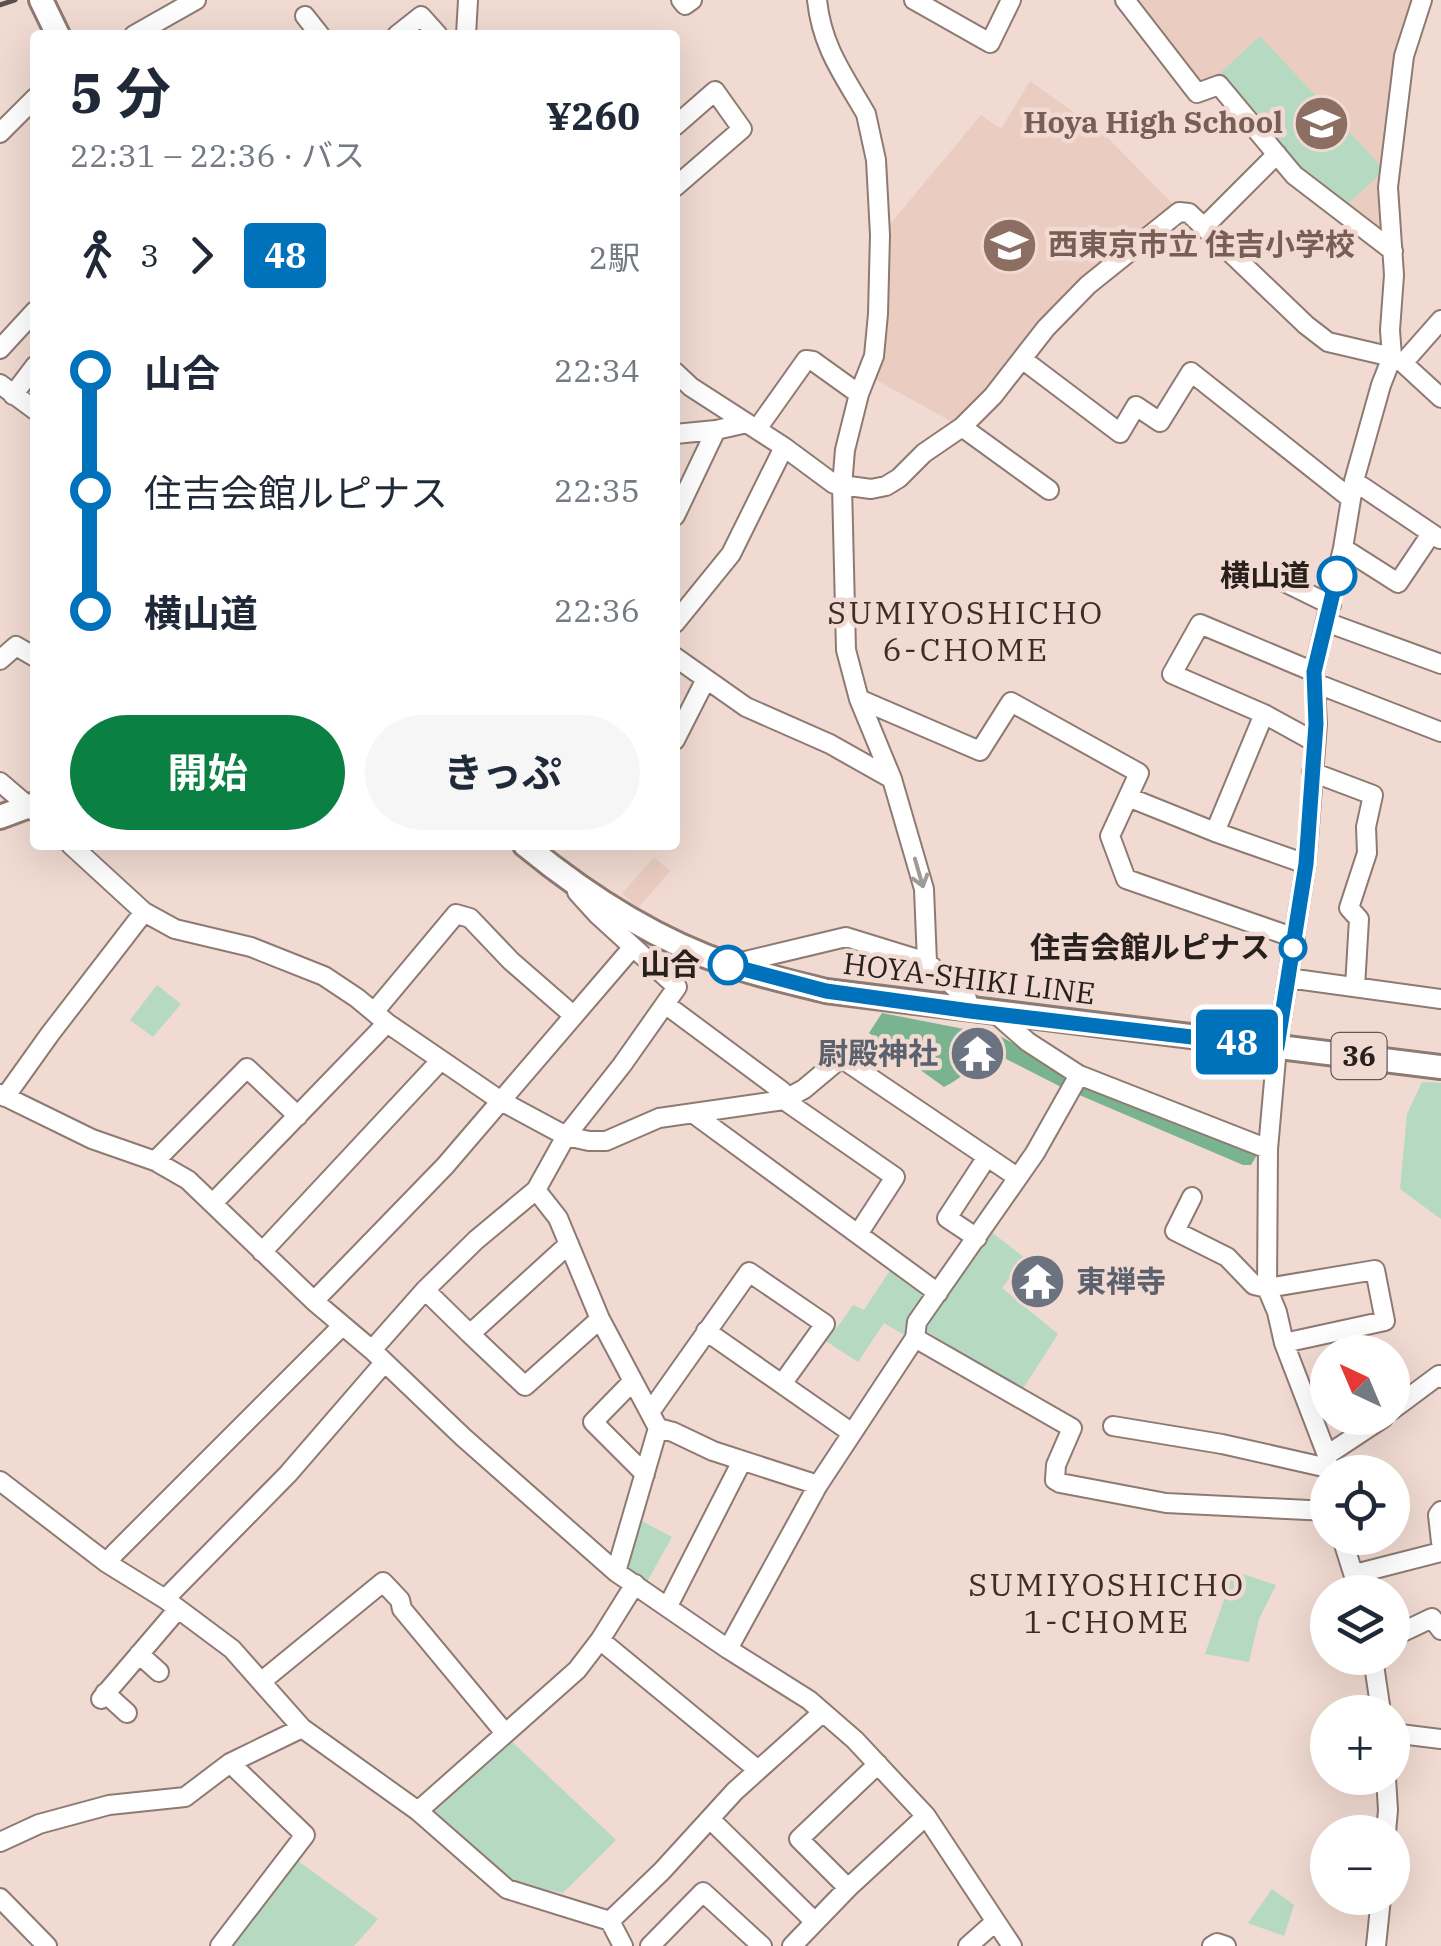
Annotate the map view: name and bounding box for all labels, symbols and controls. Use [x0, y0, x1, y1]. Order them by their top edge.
text: 5 分 [70, 57, 171, 128]
text: ¥260 [546, 91, 640, 140]
school or university icon: Hoya High School [1292, 93, 1352, 153]
place label: Hoya High School [1023, 102, 1283, 141]
text: 22:31 – 22:36 · バス [70, 134, 365, 176]
school or university icon: 西東京市立 住吉小学校 [979, 215, 1039, 275]
place label: 西東京市立 住吉小学校 [1048, 224, 1355, 263]
icon: walk [70, 228, 125, 283]
icon: forward [174, 228, 229, 283]
text: 48 [264, 232, 306, 278]
text: 3 [140, 234, 159, 276]
text: 2駅 [589, 236, 640, 278]
text: 山合 [144, 348, 220, 397]
text: 22:34 [554, 349, 640, 391]
text: 住吉会館ルピナス [144, 468, 448, 517]
text: 22:35 [554, 469, 640, 511]
place label: 横山道 [1220, 555, 1310, 594]
marker: 横山道 [1318, 557, 1356, 595]
text: 横山道 [144, 588, 258, 637]
text: 22:36 [554, 589, 640, 631]
district label: SUMIYOSHICHO 6-CHOME [827, 591, 1105, 670]
button: 開始 [70, 715, 345, 830]
button: きっぷ [365, 715, 640, 830]
one-way arrow [911, 857, 929, 888]
place label: 住吉会館ルピナス [1030, 927, 1270, 966]
marker: 住吉会館ルピナス [1280, 935, 1306, 961]
street label: HOYA-SHIKI LINE [841, 943, 1097, 1012]
place label: 山合 [640, 944, 700, 983]
marker: 山合 [709, 946, 747, 984]
line badge: 48 [1192, 1010, 1282, 1074]
text: 48 [1216, 1019, 1258, 1065]
temple icon: 尉殿神社 [947, 1024, 1007, 1084]
place label: 尉殿神社 [818, 1033, 938, 1072]
road number: 36 [1332, 1033, 1386, 1079]
temple icon: 東禅寺 [1007, 1252, 1067, 1312]
place label: 東禅寺 [1076, 1261, 1166, 1300]
north arrow [1310, 1335, 1410, 1435]
map controls [1310, 1335, 1410, 1915]
button: locate [1310, 1455, 1410, 1555]
district label: SUMIYOSHICHO 1-CHOME [968, 1563, 1246, 1642]
button: layers [1310, 1575, 1410, 1675]
button: + [1310, 1695, 1410, 1795]
button: − [1310, 1815, 1410, 1915]

